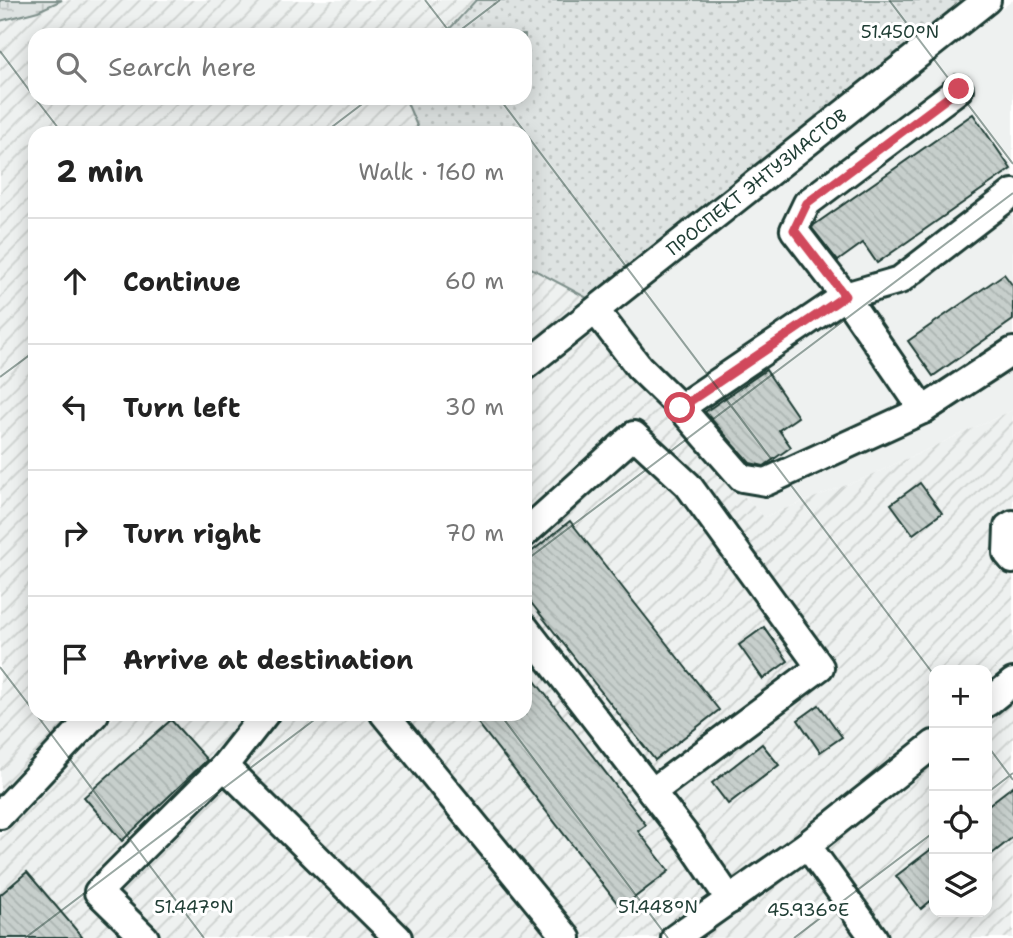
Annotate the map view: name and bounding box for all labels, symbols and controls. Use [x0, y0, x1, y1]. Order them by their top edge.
text: 51.450°N [861, 20, 939, 44]
search box [28, 28, 532, 105]
icon: search [52, 48, 90, 86]
text: Search here [108, 49, 257, 84]
route end [943, 73, 974, 104]
street label: ПРОСПЕКТ ЭНТУЗИАСТОВ [662, 103, 852, 261]
text: 2 min [56, 151, 143, 192]
text: Walk · 160 m [358, 157, 504, 187]
icon: ahead [56, 262, 94, 300]
text: Continue [123, 264, 241, 299]
text: 60 m [445, 266, 504, 296]
icon: left [56, 388, 94, 426]
text: Turn left [123, 390, 240, 425]
text: 30 m [445, 392, 504, 422]
route start [664, 392, 695, 423]
icon: right [56, 514, 94, 552]
text: Turn right [123, 516, 261, 551]
text: 70 m [445, 518, 504, 548]
icon: arrive [56, 640, 94, 678]
text: Arrive at destination [123, 642, 413, 677]
map controls [929, 665, 992, 917]
button: + [929, 665, 992, 728]
button: − [929, 728, 992, 791]
button: locate [929, 791, 992, 854]
button: layers [929, 854, 992, 917]
text: 51.447°N [154, 895, 234, 919]
text: 51.448°N [618, 895, 698, 919]
text: 45.936°E [767, 898, 849, 922]

